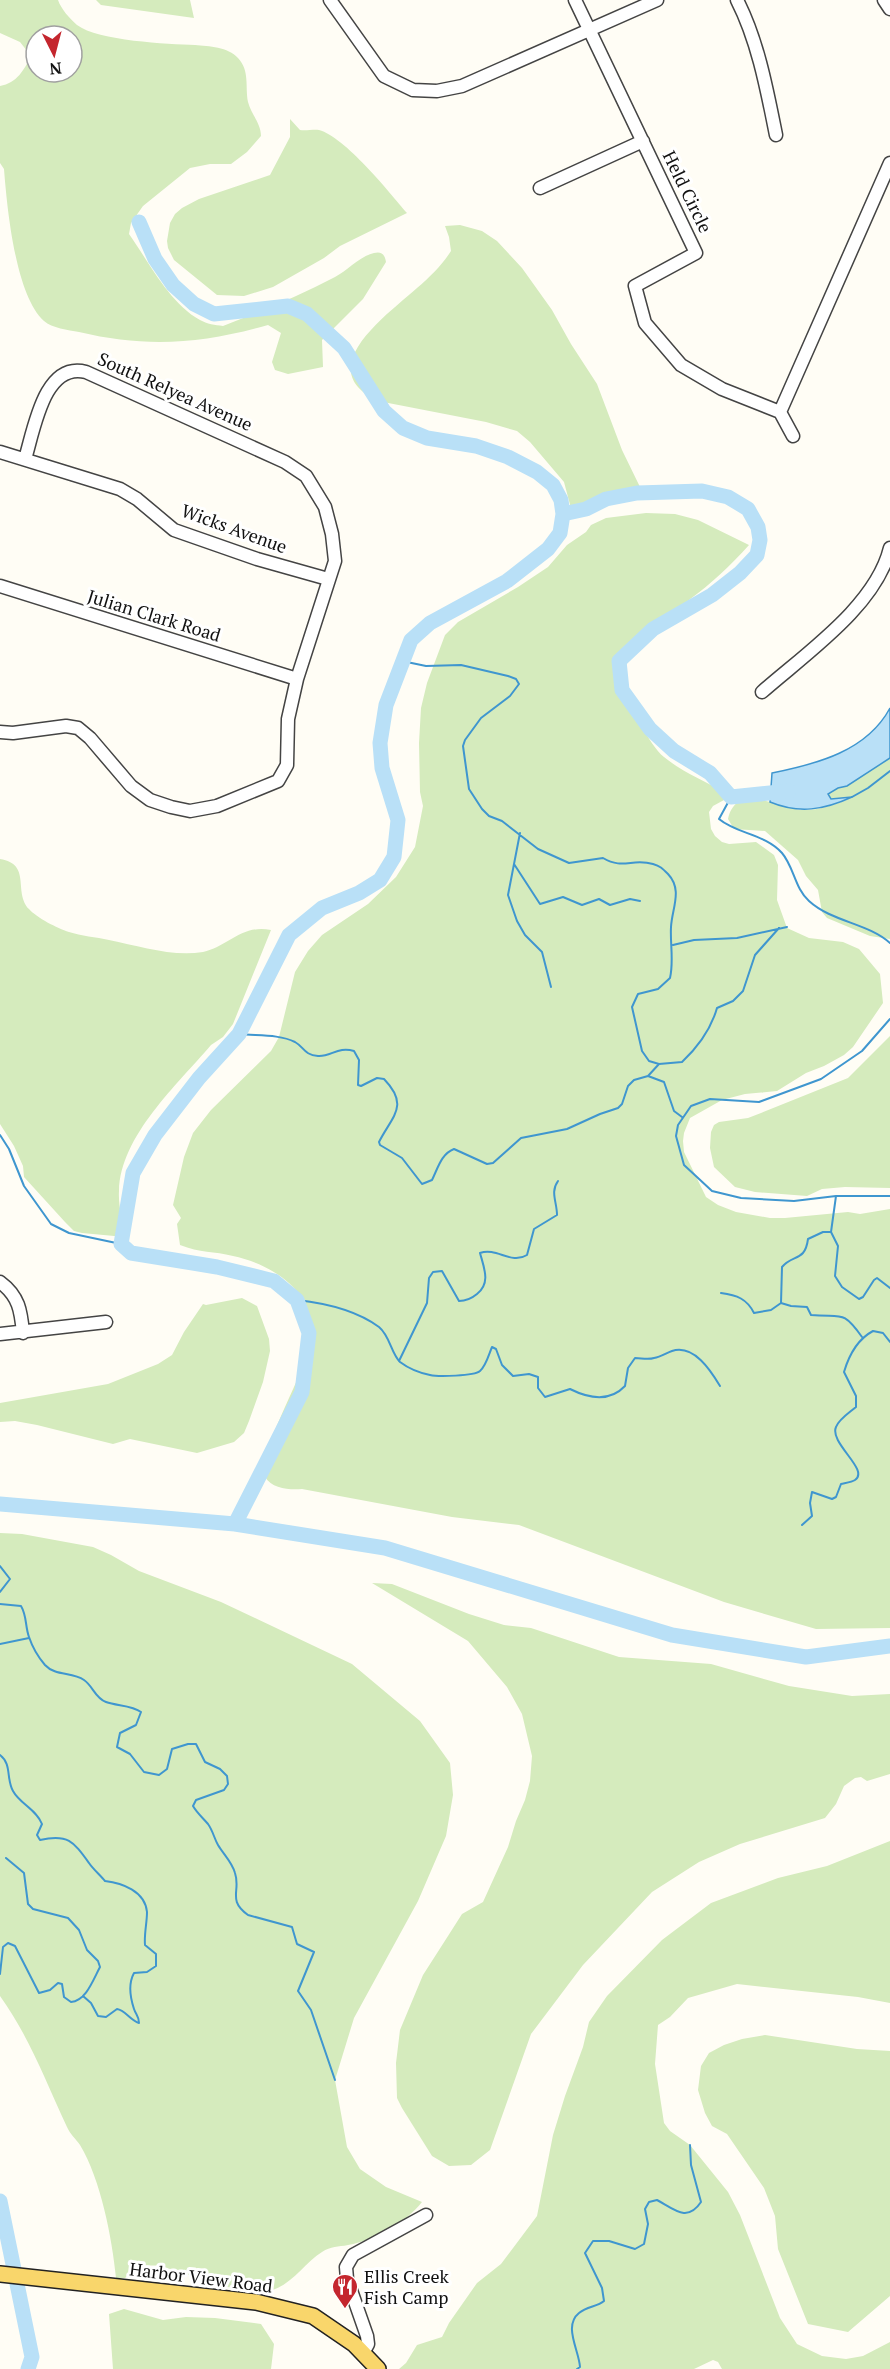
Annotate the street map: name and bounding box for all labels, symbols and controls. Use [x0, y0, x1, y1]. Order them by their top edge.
north arrow [24, 24, 84, 84]
text: N [48, 57, 63, 80]
street label: Held Circle [658, 146, 718, 237]
street label: South Relyea Avenue [94, 346, 257, 436]
street label: Wicks Avenue [178, 498, 290, 558]
street label: Julian Clark Road [85, 583, 224, 647]
street label: Harbor View Road [128, 2256, 274, 2298]
place label: Ellis Creek Fish Camp [364, 2264, 450, 2309]
restaurant icon: Ellis Creek Fish Camp [330, 2272, 360, 2310]

